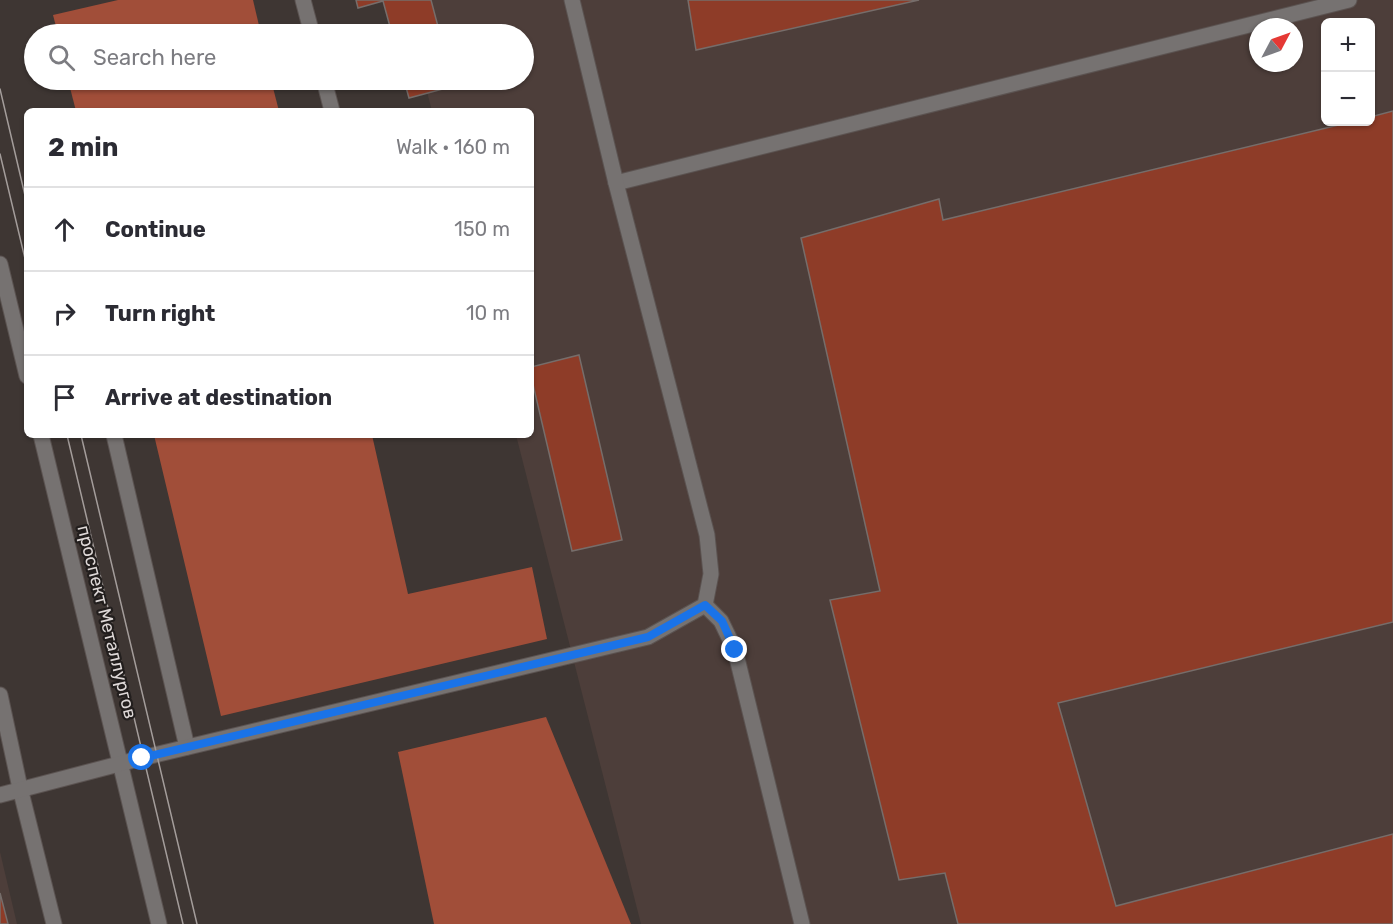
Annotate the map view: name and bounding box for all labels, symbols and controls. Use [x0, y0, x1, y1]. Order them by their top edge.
north arrow [1249, 18, 1303, 72]
map controls [1321, 18, 1375, 126]
button: + [1321, 18, 1375, 72]
search box [24, 24, 534, 90]
icon: search [45, 41, 78, 74]
text: Search here [93, 44, 216, 71]
button: − [1321, 72, 1375, 126]
text: 2 min [48, 132, 118, 163]
text: Walk · 160 m [396, 135, 510, 159]
icon: ahead [48, 213, 81, 246]
text: Continue [105, 216, 206, 243]
text: 150 m [454, 217, 510, 241]
icon: right [48, 297, 81, 330]
text: Turn right [105, 300, 215, 327]
text: 10 m [466, 301, 510, 325]
icon: arrive [48, 381, 81, 414]
text: Arrive at destination [105, 384, 332, 411]
street label: проспект Металлургов [72, 523, 142, 721]
route end [721, 636, 747, 662]
route start [128, 744, 154, 770]

